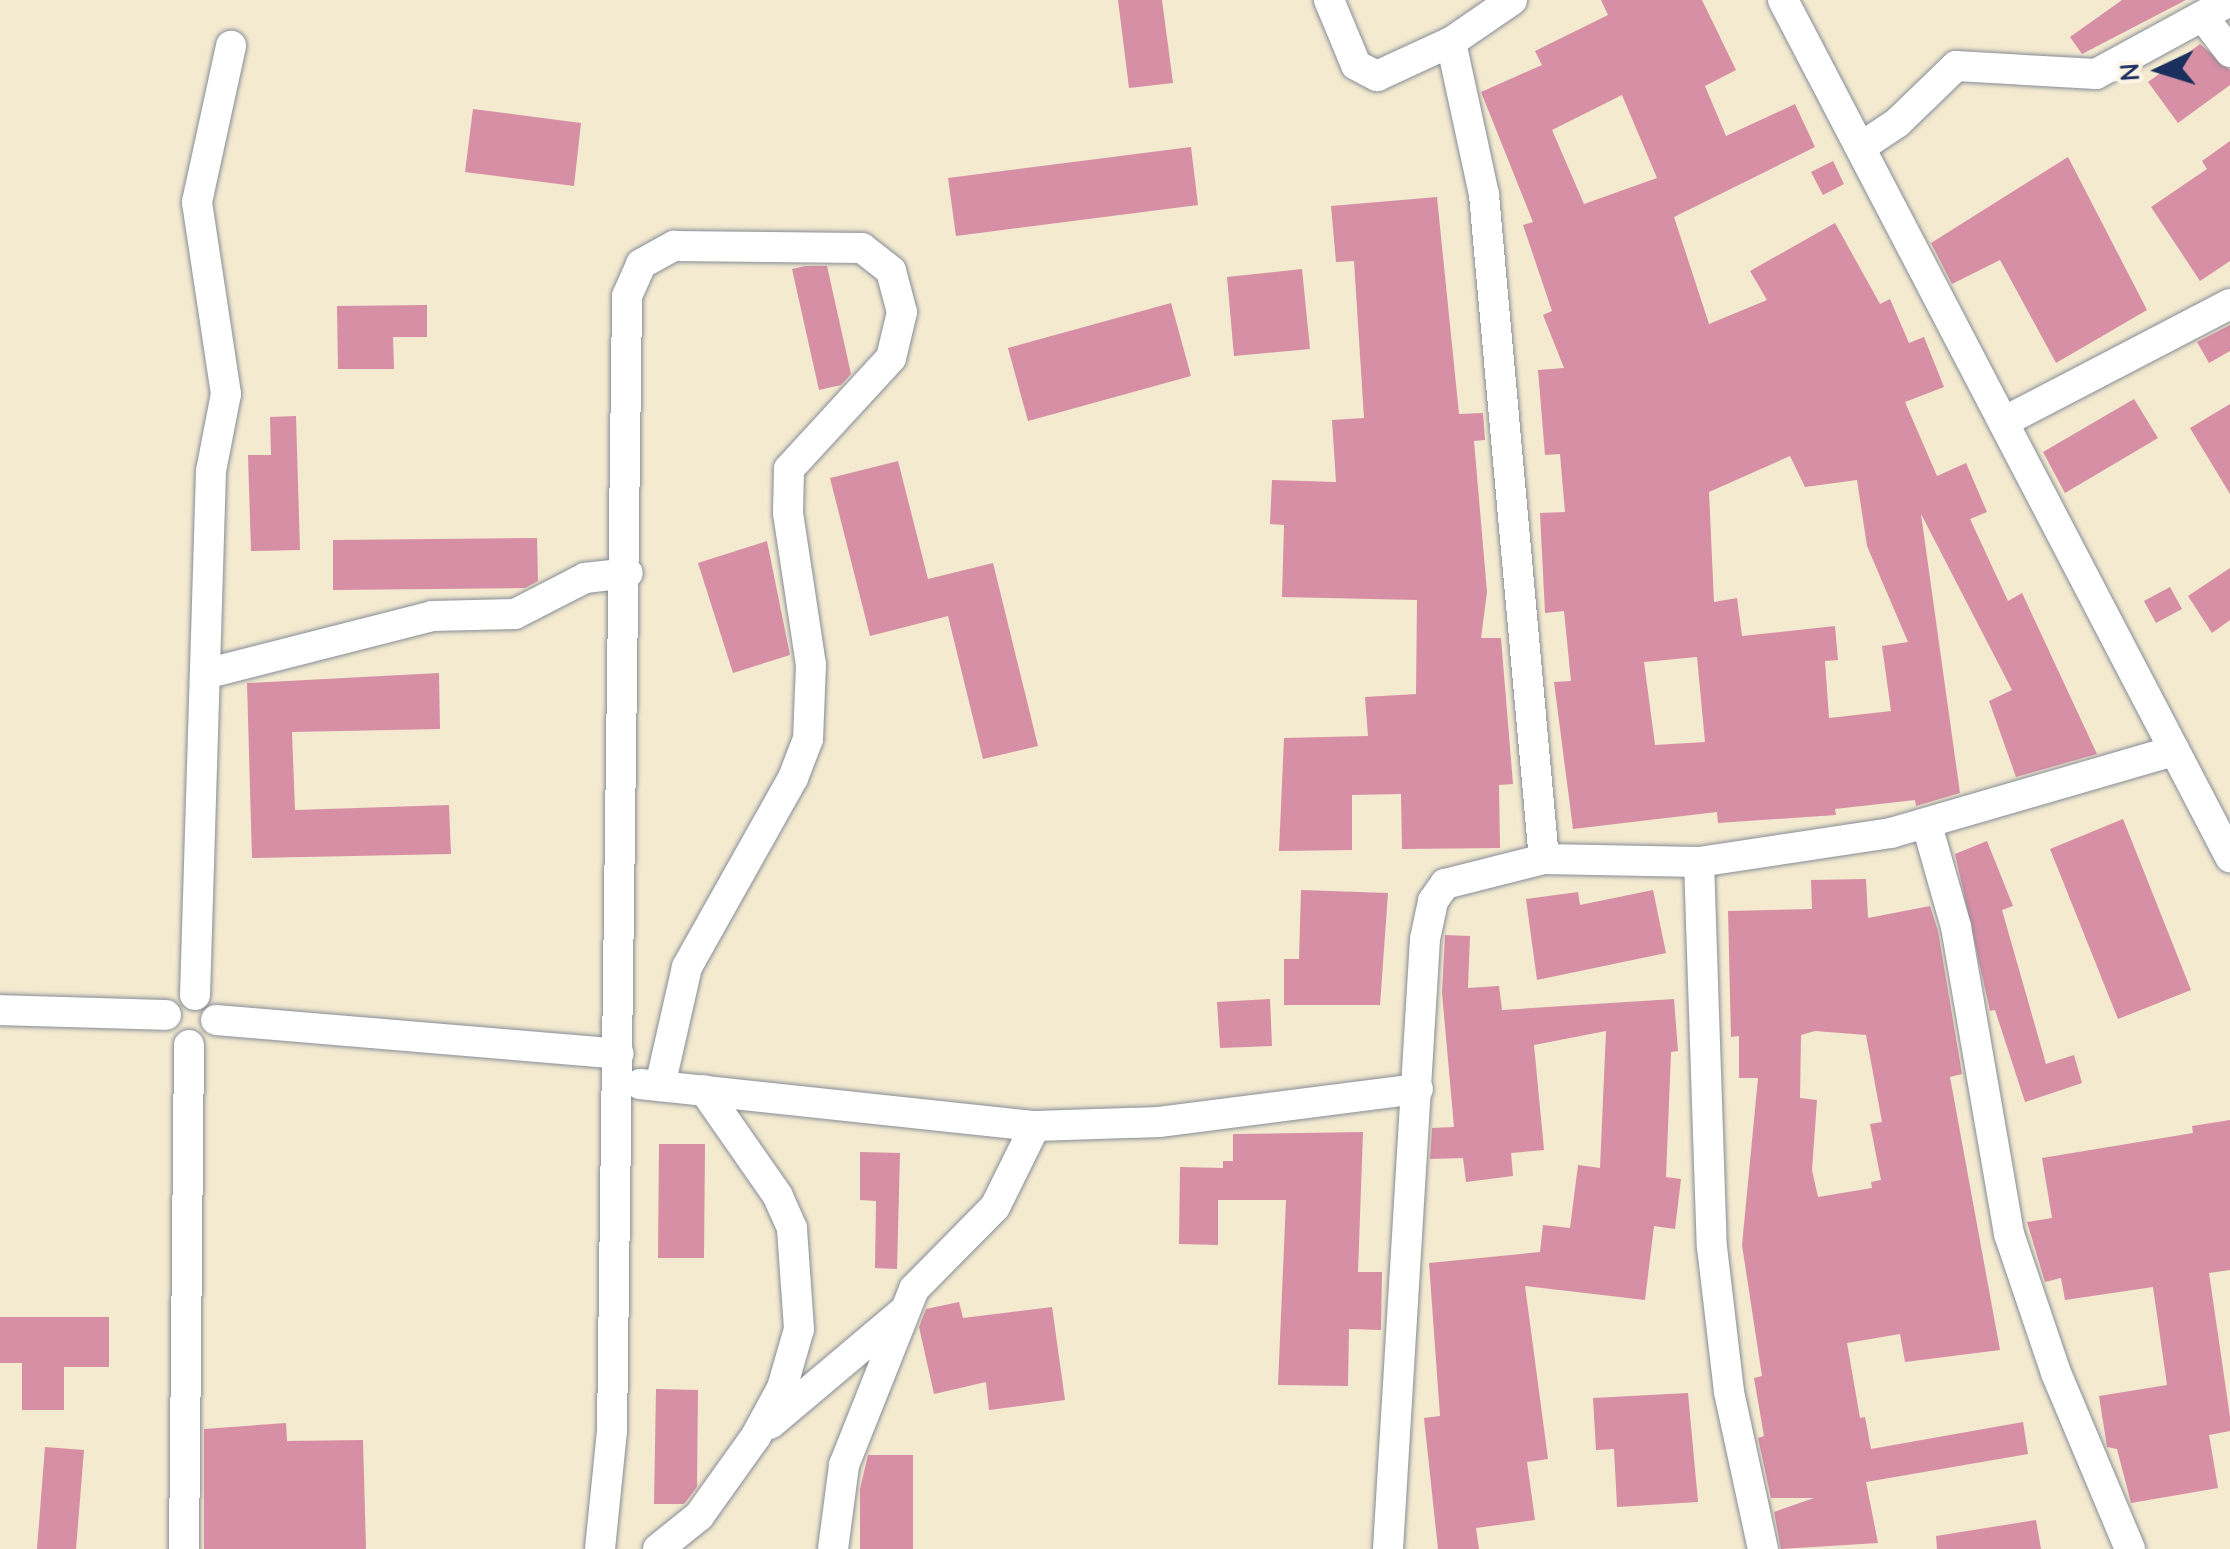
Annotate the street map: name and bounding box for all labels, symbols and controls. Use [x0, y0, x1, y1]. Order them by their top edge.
north arrow [2110, 20, 2210, 120]
text: N [2113, 62, 2147, 82]

